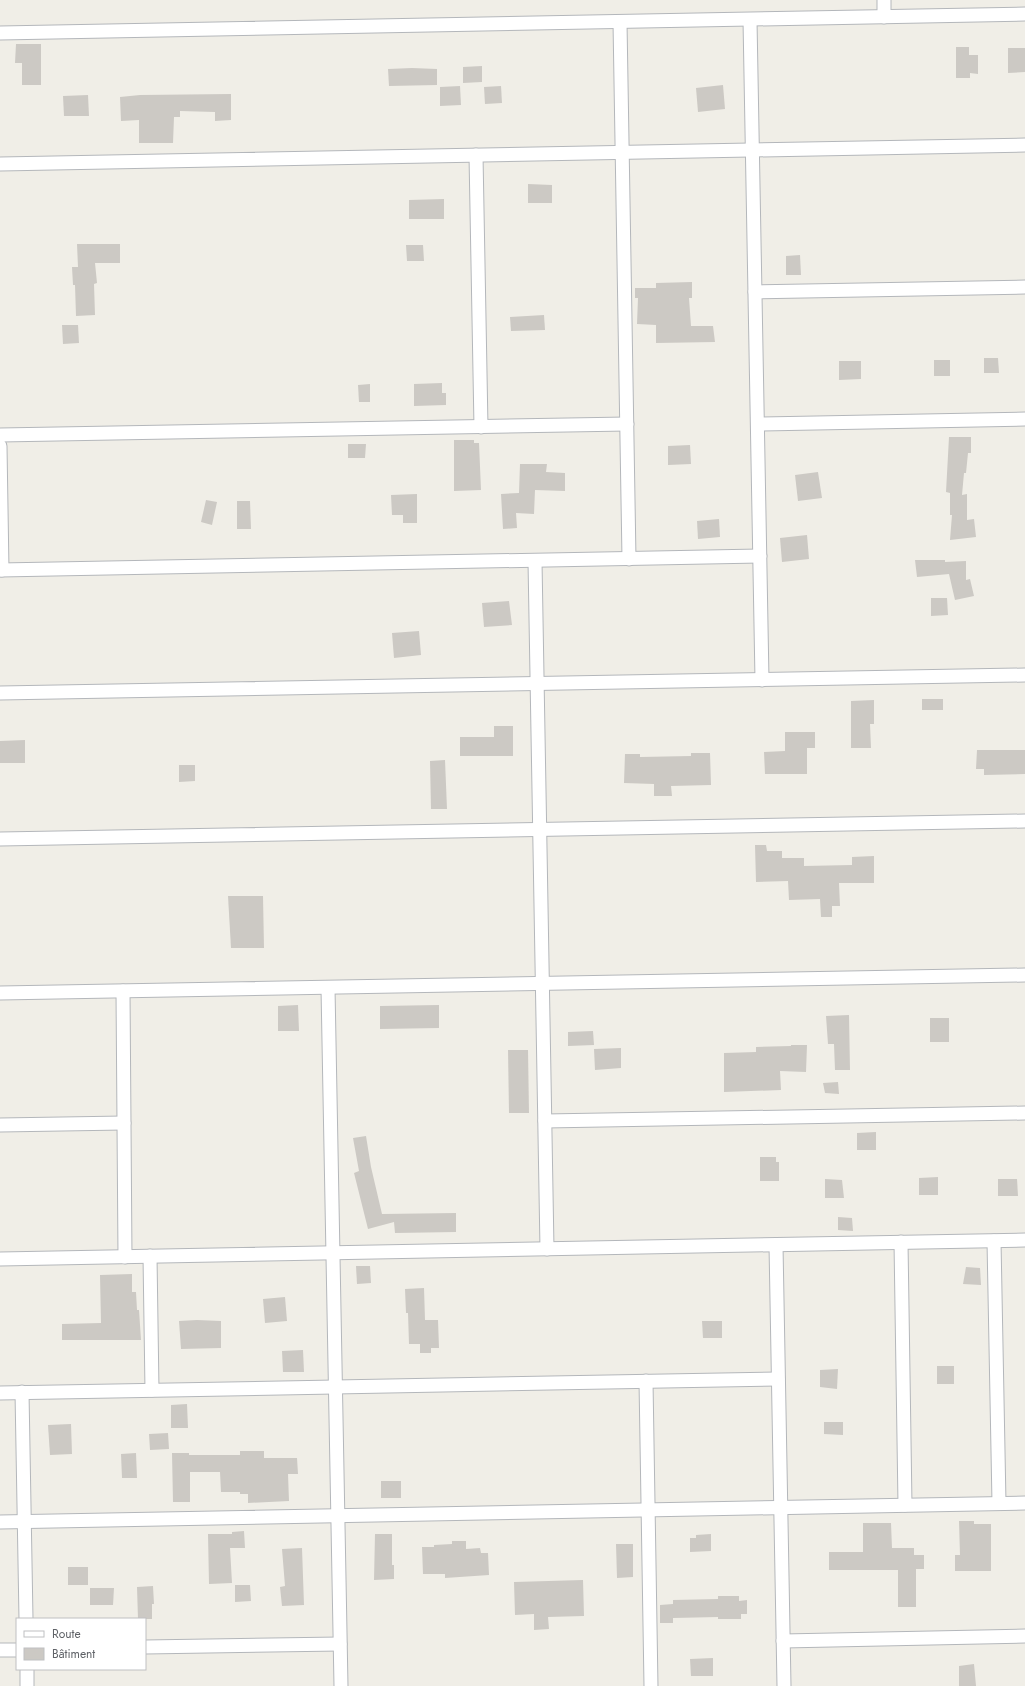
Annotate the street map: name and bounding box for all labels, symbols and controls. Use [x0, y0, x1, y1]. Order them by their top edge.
legend [16, 1618, 146, 1670]
text: Route [52, 1625, 81, 1643]
text: Bâtiment [52, 1645, 95, 1663]

